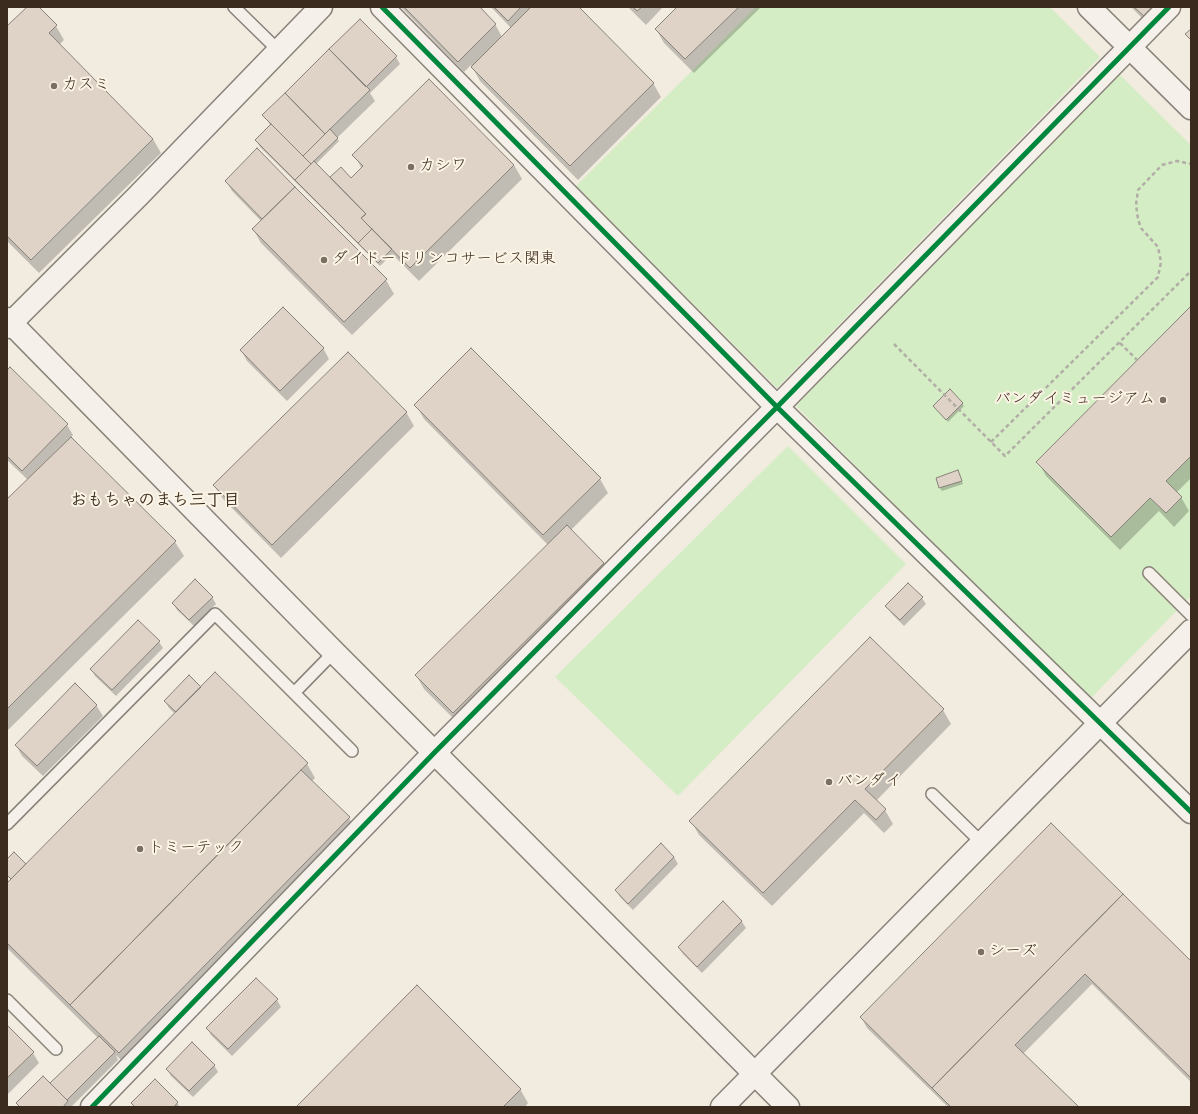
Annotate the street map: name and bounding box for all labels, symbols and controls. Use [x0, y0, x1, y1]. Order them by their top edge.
place label: カスミ [62, 76, 110, 96]
marker: カスミ [49, 81, 59, 91]
place label: カシワ [419, 157, 467, 177]
marker: カシワ [406, 162, 416, 172]
place label: ダイドードリンコサービス関東 [332, 250, 556, 270]
marker: ダイドードリンコサービス関東 [319, 255, 329, 265]
place label: バンダイミュージアム [995, 390, 1155, 410]
marker: バンダイミュージアム [1158, 395, 1168, 405]
district label: おもちゃのまち三丁目 [70, 492, 240, 512]
place label: バンダイ [837, 772, 901, 792]
marker: バンダイ [824, 777, 834, 787]
place label: トミーテック [148, 839, 244, 859]
marker: トミーテック [135, 844, 145, 854]
place label: シーズ [989, 942, 1037, 962]
marker: シーズ [976, 947, 986, 957]

